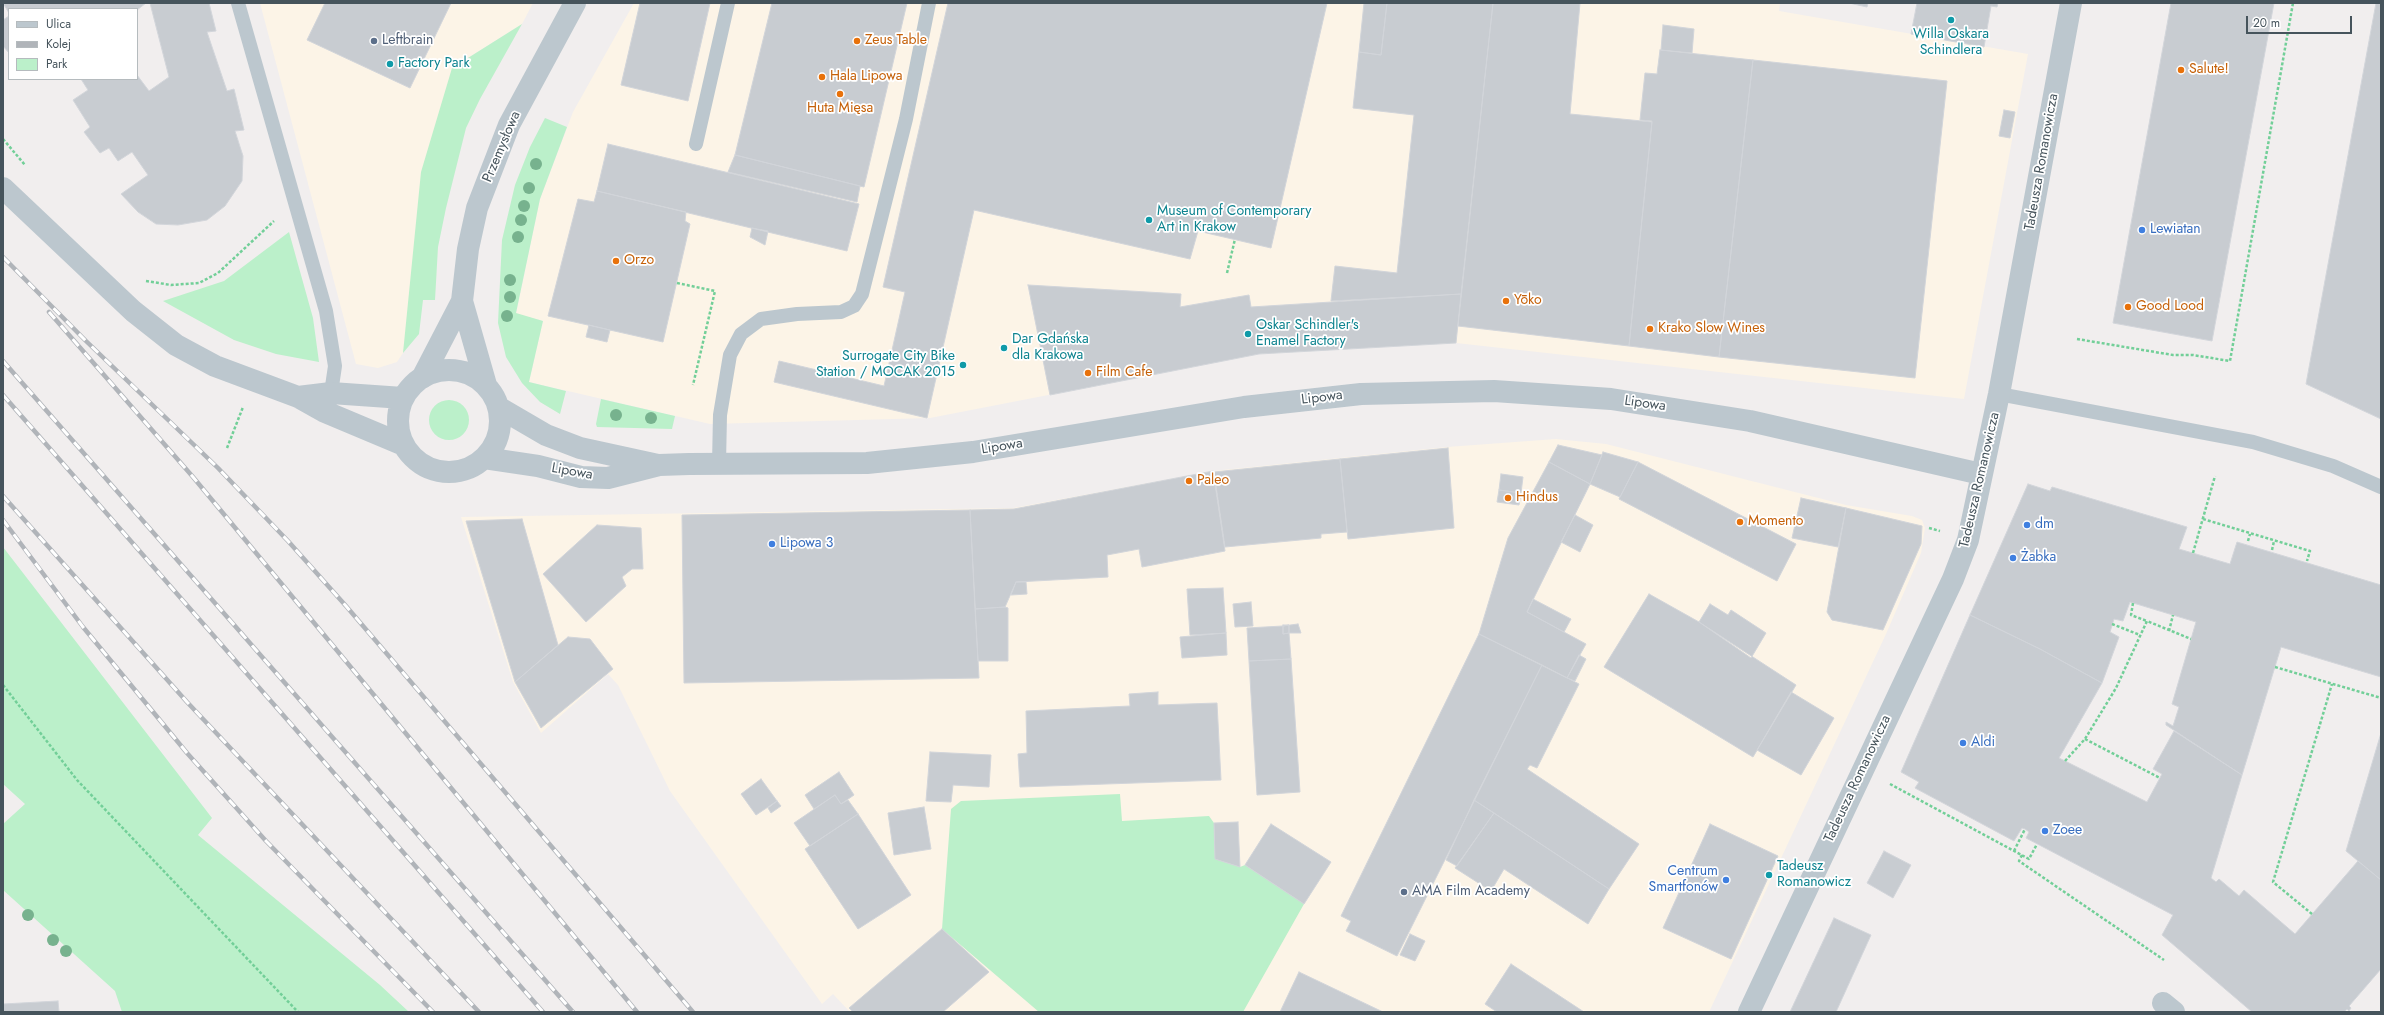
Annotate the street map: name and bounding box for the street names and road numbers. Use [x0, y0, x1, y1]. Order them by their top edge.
street label: Tadeusza Romanowicza [2022, 92, 2062, 232]
street label: Przemysłowa [479, 109, 525, 185]
street label: Lipowa [1300, 387, 1344, 409]
street label: Lipowa [1623, 393, 1667, 415]
street label: Tadeusza Romanowicza [1956, 411, 2004, 549]
street label: Lipowa [980, 435, 1024, 459]
street label: Lipowa [550, 460, 594, 484]
street label: Tadeusza Romanowicza [1821, 713, 1895, 845]

